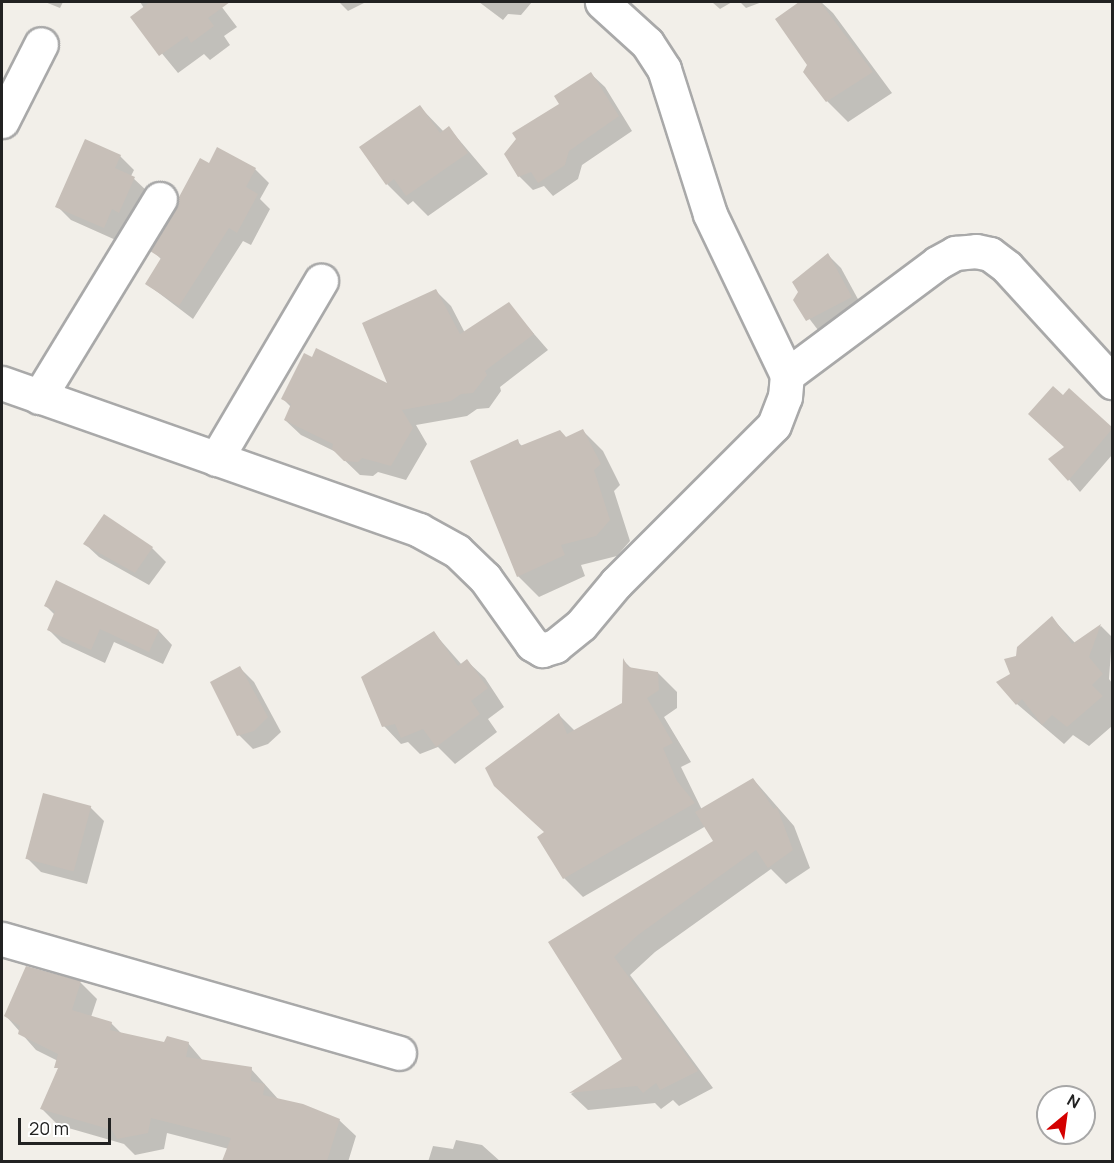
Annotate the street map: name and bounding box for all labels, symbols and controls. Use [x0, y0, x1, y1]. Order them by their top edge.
north arrow [1036, 1085, 1096, 1145]
text: N [1063, 1089, 1084, 1113]
scale bar [21, 1106, 114, 1144]
text: 20 m [29, 1116, 69, 1140]

